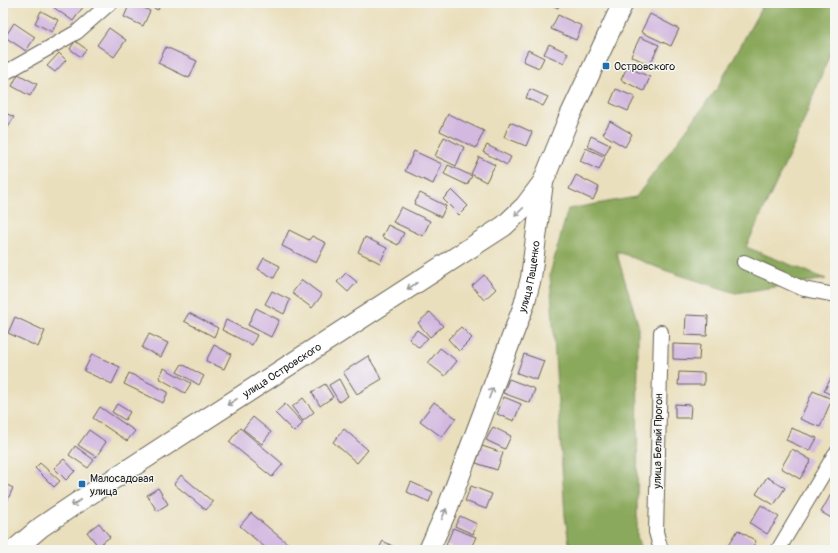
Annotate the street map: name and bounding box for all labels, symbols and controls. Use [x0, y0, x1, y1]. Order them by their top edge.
place label: Островского [614, 60, 675, 73]
marker: Островского [601, 61, 611, 71]
one-way arrow [514, 207, 524, 217]
street label: улица Пащенко [515, 240, 542, 315]
one-way arrow [407, 282, 418, 290]
street label: улица Островского [239, 340, 324, 401]
one-way arrow [487, 387, 495, 399]
street label: улица Белый Прогон [651, 393, 665, 490]
one-way arrow [227, 398, 238, 406]
place label: Малосадовая улица [89, 472, 154, 498]
marker: Малосадовая улица [77, 479, 87, 489]
one-way arrow [70, 500, 82, 508]
one-way arrow [441, 509, 449, 521]

